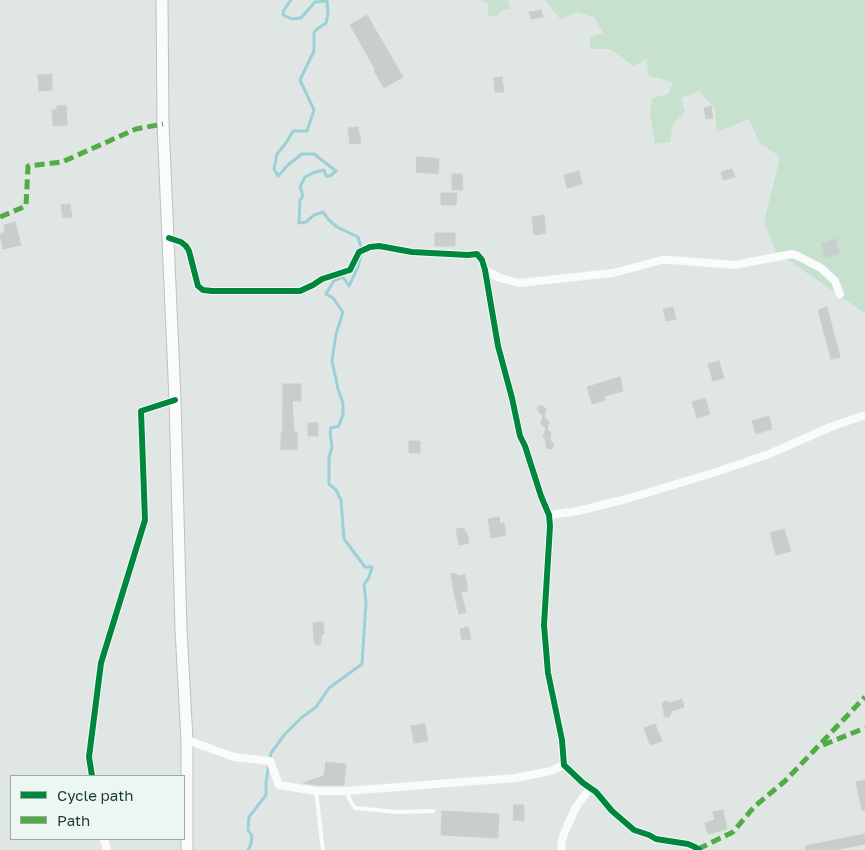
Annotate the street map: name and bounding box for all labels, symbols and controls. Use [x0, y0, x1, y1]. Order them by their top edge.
legend [10, 775, 185, 840]
text: Cycle path [57, 786, 133, 804]
text: Path [57, 811, 90, 829]

